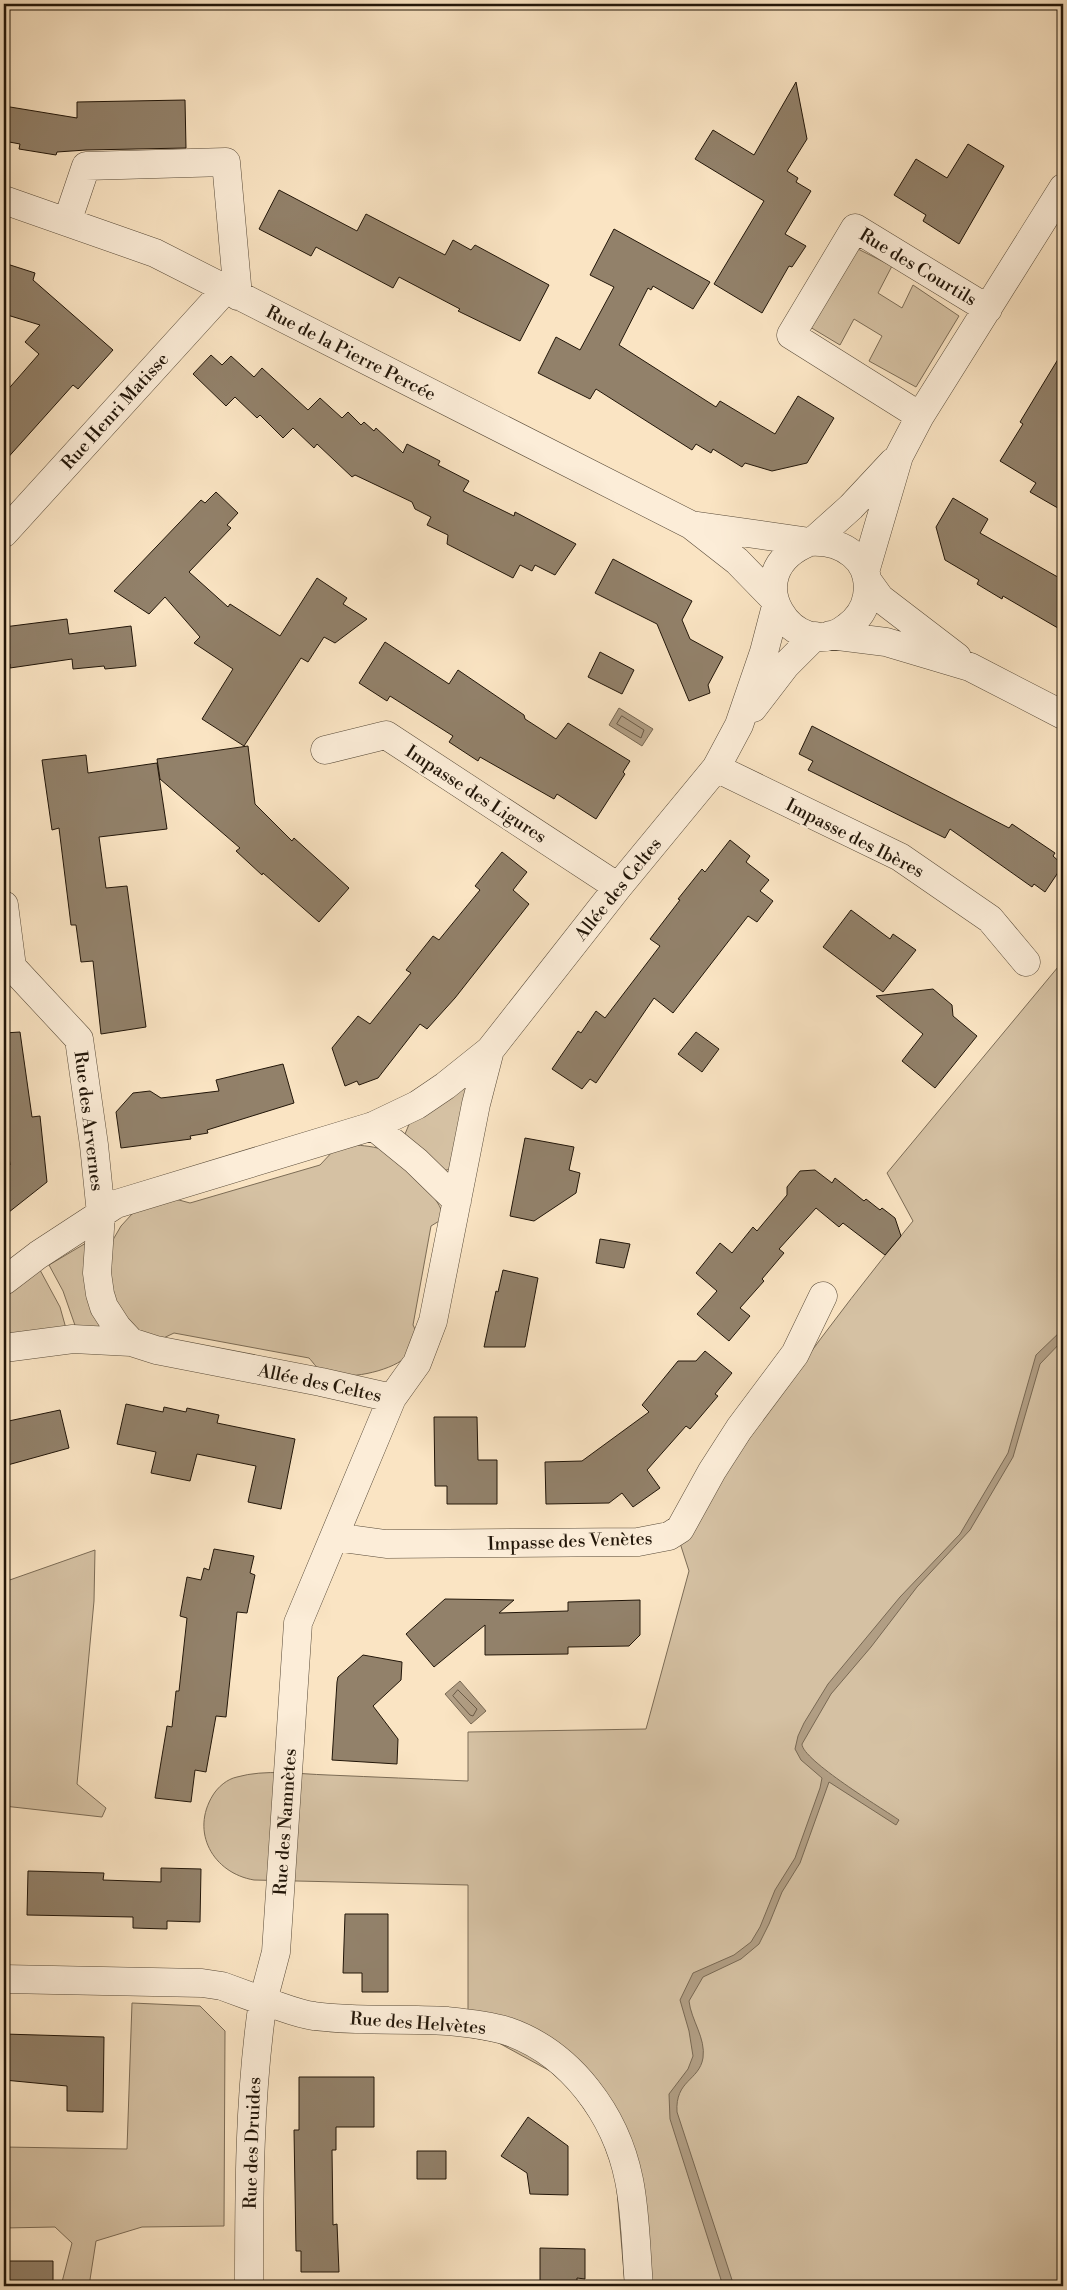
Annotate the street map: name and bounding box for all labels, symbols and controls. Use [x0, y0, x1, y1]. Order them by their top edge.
street label: Rue des Courtils [855, 223, 981, 312]
street label: Rue de la Pierre Percée [262, 301, 440, 406]
street label: Rue Henri Matisse [57, 348, 174, 475]
street label: Impasse des Ligures [401, 740, 551, 849]
street label: Impasse des Ibères [782, 794, 928, 883]
street label: Allée des Celtes [569, 833, 667, 946]
street label: Rue des Arvernes [69, 1050, 109, 1192]
street label: Allée des Celtes [255, 1359, 384, 1408]
street label: Impasse des Venètes [487, 1527, 653, 1556]
street label: Rue des Namnètes [269, 1748, 302, 1896]
street label: Rue des Helvètes [349, 2007, 487, 2040]
street label: Rue des Druides [239, 2077, 266, 2209]

